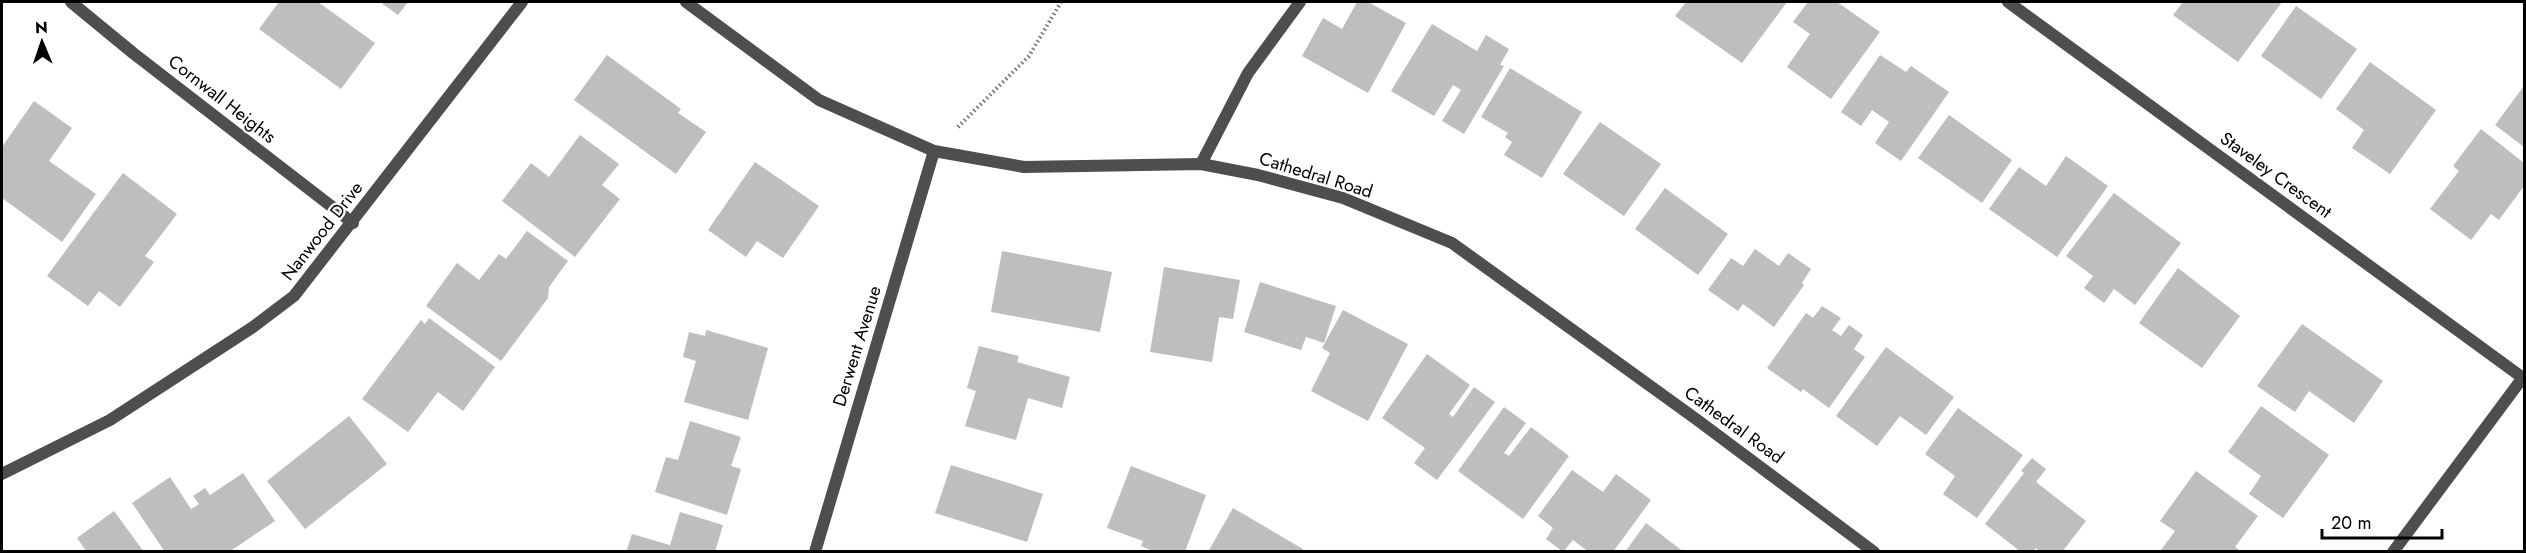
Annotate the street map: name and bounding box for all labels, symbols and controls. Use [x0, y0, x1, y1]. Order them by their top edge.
north arrow [12, 12, 72, 72]
text: N [35, 16, 48, 39]
street label: Cornwall Heights [163, 49, 281, 149]
street label: Staveley Crescent [2215, 126, 2338, 225]
street label: Cathedral Road [1256, 145, 1376, 205]
street label: Nanwood Drive [275, 176, 369, 286]
street label: Derwent Avenue [826, 283, 888, 409]
street label: Cathedral Road [1679, 380, 1789, 470]
scale bar [2322, 502, 2442, 540]
text: 20 m [2331, 510, 2371, 536]

